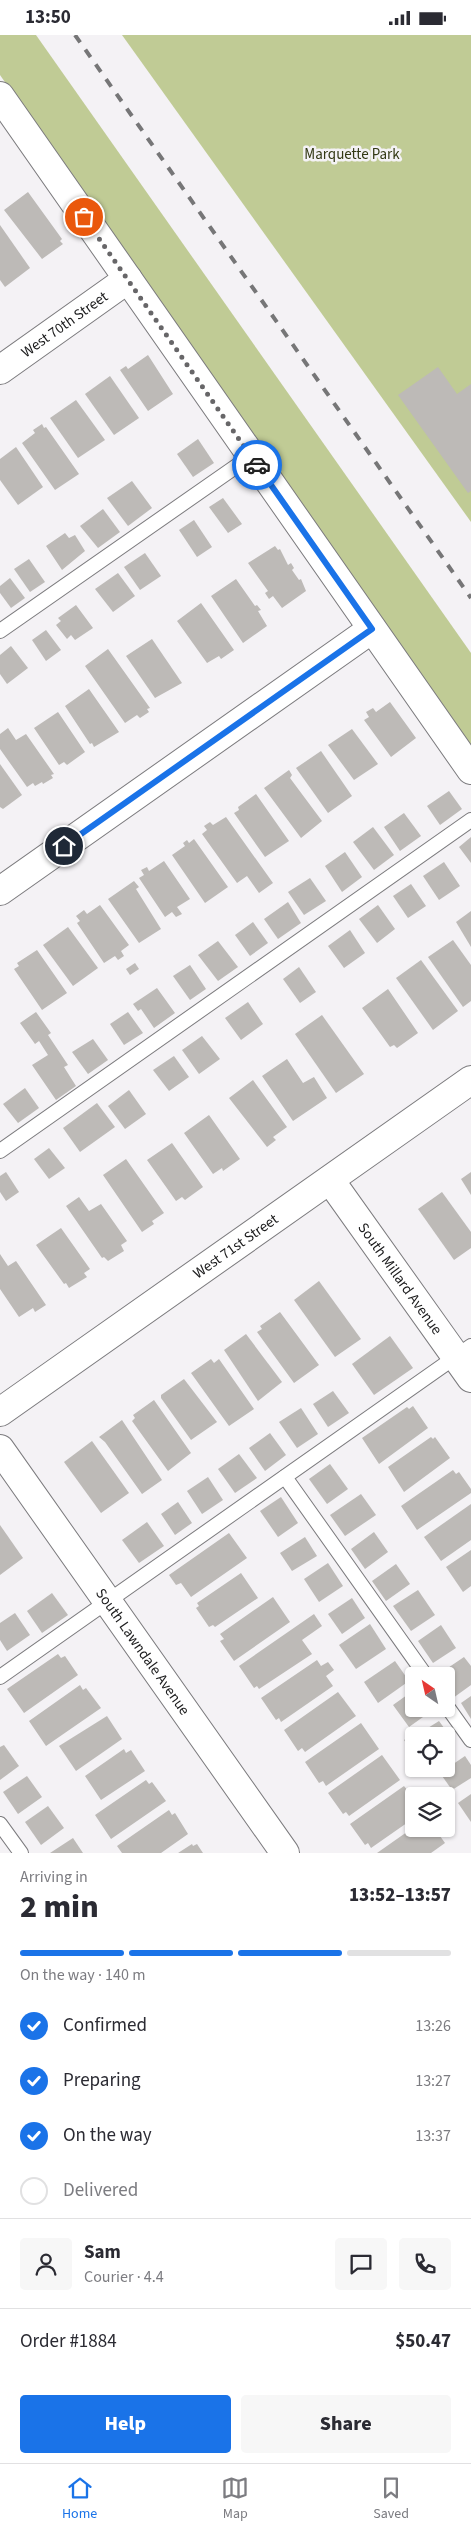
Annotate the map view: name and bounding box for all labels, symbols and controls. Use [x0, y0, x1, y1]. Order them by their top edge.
text: 13:50 [25, 4, 71, 31]
park label: Marquette Park [304, 144, 400, 165]
pin [63, 196, 105, 238]
icon: bag [70, 203, 98, 231]
street label: West 70th Street [17, 286, 112, 362]
courier [232, 440, 282, 490]
icon: car [243, 451, 271, 479]
pin [43, 825, 85, 867]
icon: home [50, 832, 78, 860]
street label: West 71st Street [188, 1209, 282, 1283]
street label: South Millard Avenue [353, 1218, 447, 1339]
street label: South Lawndale Avenue [91, 1584, 195, 1719]
north arrow [405, 1667, 455, 1717]
map controls [405, 1667, 455, 1837]
button: locate [405, 1727, 455, 1777]
button: layers [405, 1787, 455, 1837]
text: Arriving in [20, 1866, 88, 1888]
text: 13:52–13:57 [349, 1882, 451, 1909]
text: 2 min [20, 1884, 99, 1930]
text: On the way · 140 m [20, 1964, 145, 1986]
icon: check [20, 2012, 48, 2040]
text: Confirmed [63, 2012, 147, 2039]
text: 13:26 [415, 2015, 451, 2037]
icon: check [20, 2067, 48, 2095]
text: Preparing [63, 2067, 141, 2094]
text: 13:27 [415, 2070, 451, 2092]
icon: check [20, 2122, 48, 2150]
text: On the way [63, 2122, 152, 2149]
text: 13:37 [415, 2125, 451, 2147]
text: Delivered [63, 2177, 138, 2204]
button: person [20, 2238, 72, 2290]
button: chat [335, 2238, 387, 2290]
button: phone [399, 2238, 451, 2290]
text: Sam [84, 2239, 121, 2266]
text: Courier · 4.4 [84, 2266, 164, 2288]
text: Order #1884 [20, 2328, 117, 2355]
text: $50.47 [395, 2328, 451, 2355]
button: Help [20, 2395, 231, 2453]
button: Share [241, 2395, 451, 2453]
tab: Home [62, 2474, 97, 2524]
tab: Map [221, 2474, 249, 2524]
tab: Saved [373, 2474, 409, 2524]

